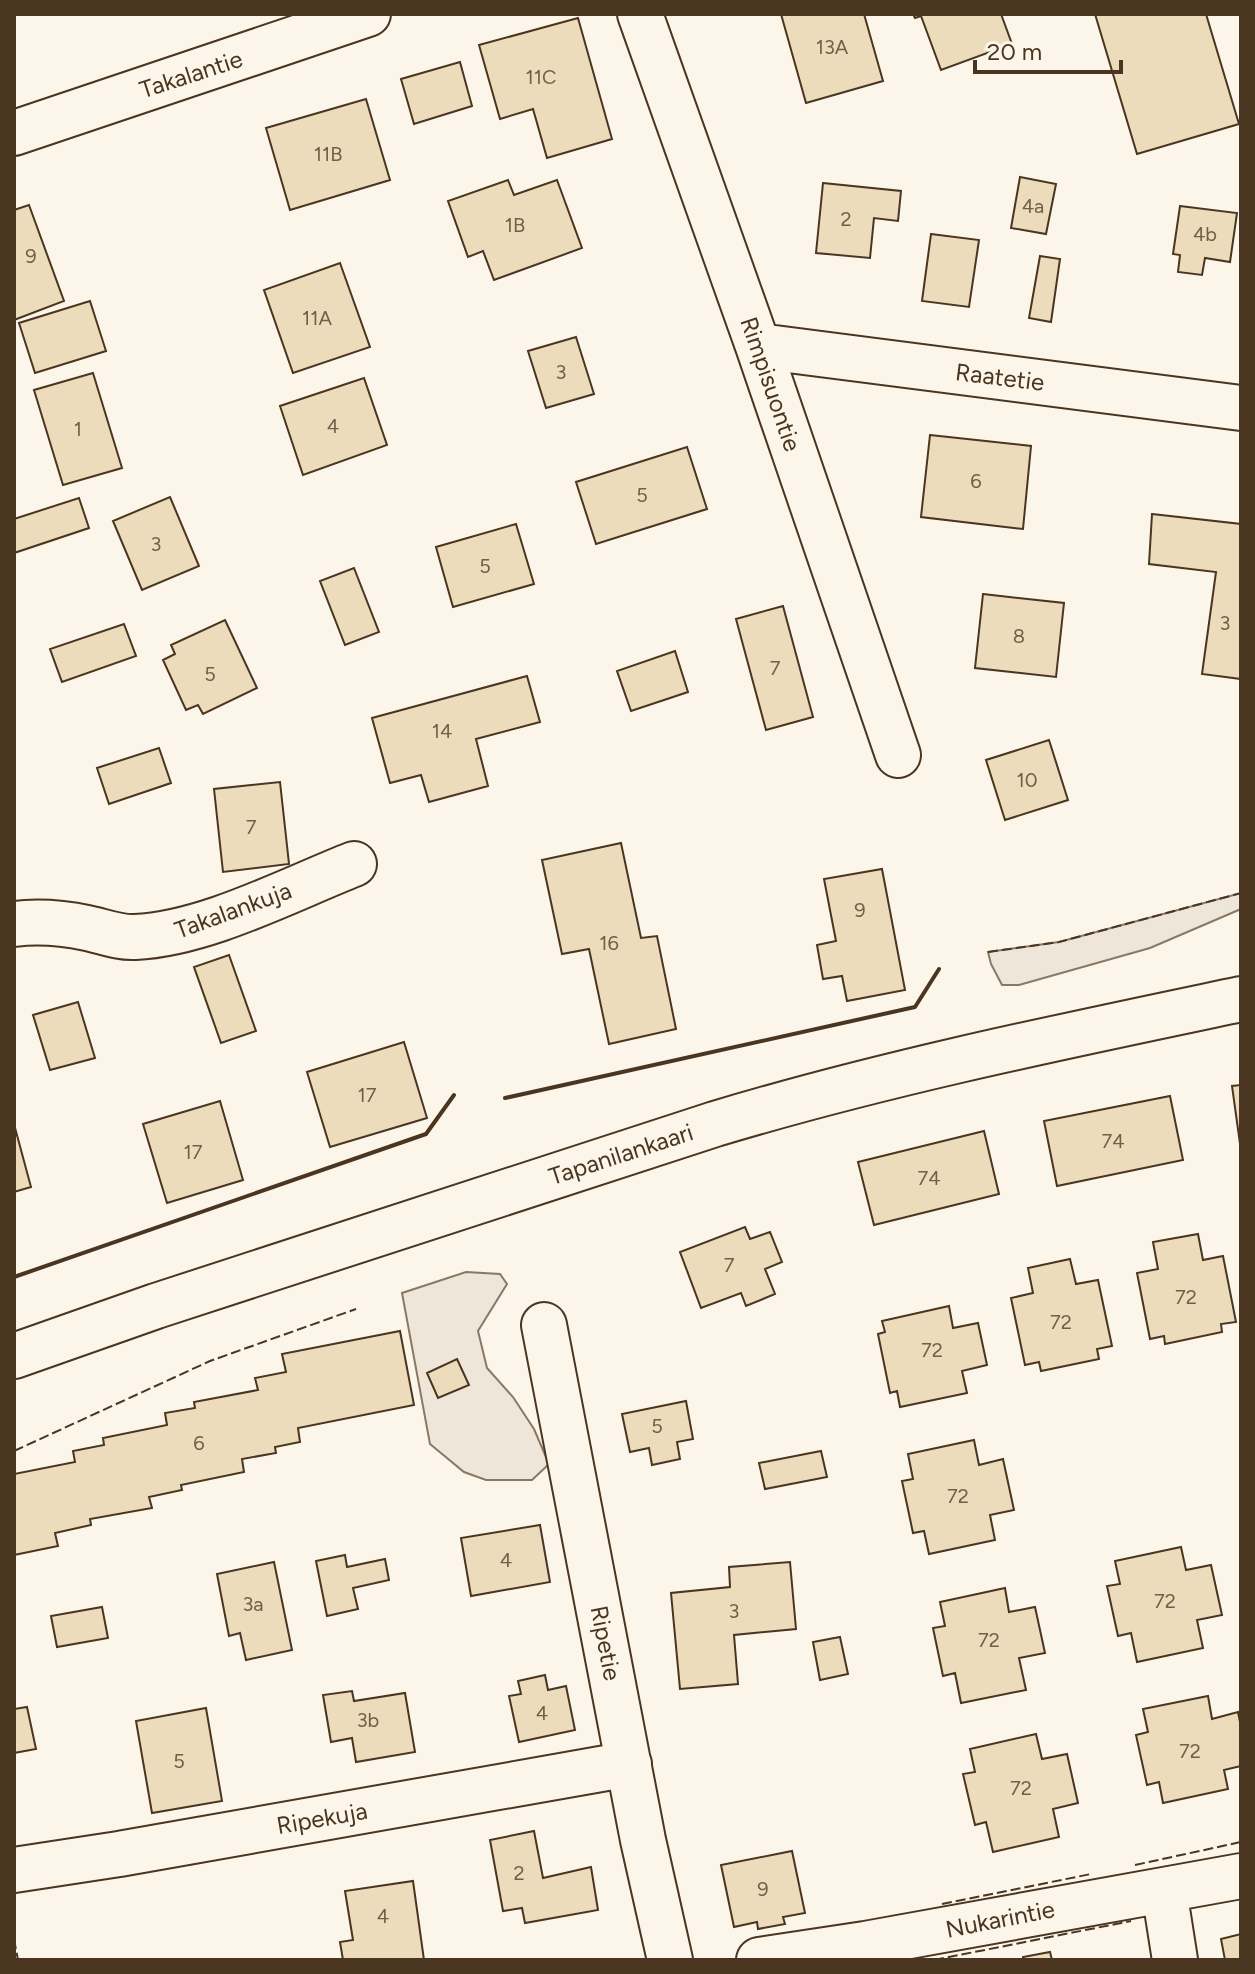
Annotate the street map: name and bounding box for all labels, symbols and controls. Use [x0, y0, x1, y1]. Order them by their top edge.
scale bar [975, 24, 1121, 74]
house number: 13A [816, 35, 849, 59]
text: 20 m [987, 37, 1042, 66]
street label: Takalantie [136, 44, 246, 104]
house number: 11C [526, 65, 556, 89]
house number: 11B [314, 142, 342, 166]
house number: 4a [1022, 194, 1044, 218]
house number: 2 [840, 207, 852, 231]
house number: 1B [505, 213, 525, 237]
house number: 4b [1193, 222, 1217, 246]
house number: 9 [25, 244, 37, 268]
house number: 11A [302, 306, 332, 330]
street label: Rimpisuontie [734, 313, 808, 455]
street label: Raatetie [954, 357, 1046, 397]
house number: 3 [556, 360, 566, 384]
house number: 4 [327, 414, 339, 438]
house number: 1 [74, 417, 82, 441]
house number: 6 [970, 469, 982, 493]
house number: 5 [636, 483, 648, 507]
house number: 3 [151, 532, 161, 556]
house number: 5 [479, 554, 491, 578]
house number: 3 [1220, 611, 1230, 635]
house number: 8 [1013, 624, 1025, 648]
house number: 7 [770, 656, 781, 680]
house number: 5 [204, 662, 216, 686]
house number: 14 [432, 719, 452, 743]
house number: 10 [1016, 768, 1038, 792]
house number: 7 [246, 815, 257, 839]
street label: Takalankuja [171, 875, 295, 945]
house number: 9 [854, 898, 866, 922]
house number: 16 [599, 931, 619, 955]
house number: 17 [358, 1083, 377, 1107]
street label: Tapanilankaari [545, 1117, 697, 1191]
house number: 74 [1101, 1129, 1125, 1153]
house number: 17 [184, 1140, 203, 1164]
house number: 74 [917, 1166, 941, 1190]
house number: 7 [724, 1253, 735, 1277]
house number: 72 [1175, 1285, 1197, 1309]
house number: 72 [1050, 1310, 1072, 1334]
house number: 72 [921, 1338, 943, 1362]
house number: 5 [651, 1414, 663, 1438]
house number: 6 [193, 1431, 205, 1455]
house number: 72 [947, 1484, 969, 1508]
house number: 4 [500, 1548, 512, 1572]
house number: 72 [1154, 1589, 1176, 1613]
house number: 3a [242, 1592, 264, 1616]
house number: 3 [729, 1599, 739, 1623]
street label: Ripetie [585, 1603, 627, 1683]
house number: 72 [978, 1628, 1000, 1652]
house number: 4 [536, 1701, 548, 1725]
house number: 3b [357, 1708, 379, 1732]
house number: 72 [1179, 1739, 1201, 1763]
house number: 5 [173, 1749, 185, 1773]
house number: 72 [1010, 1776, 1032, 1800]
street label: Ripekuja [274, 1796, 370, 1840]
house number: 2 [513, 1861, 525, 1885]
house number: 9 [757, 1877, 769, 1901]
street label: Nukarintie [943, 1894, 1057, 1944]
house number: 4 [377, 1904, 389, 1928]

